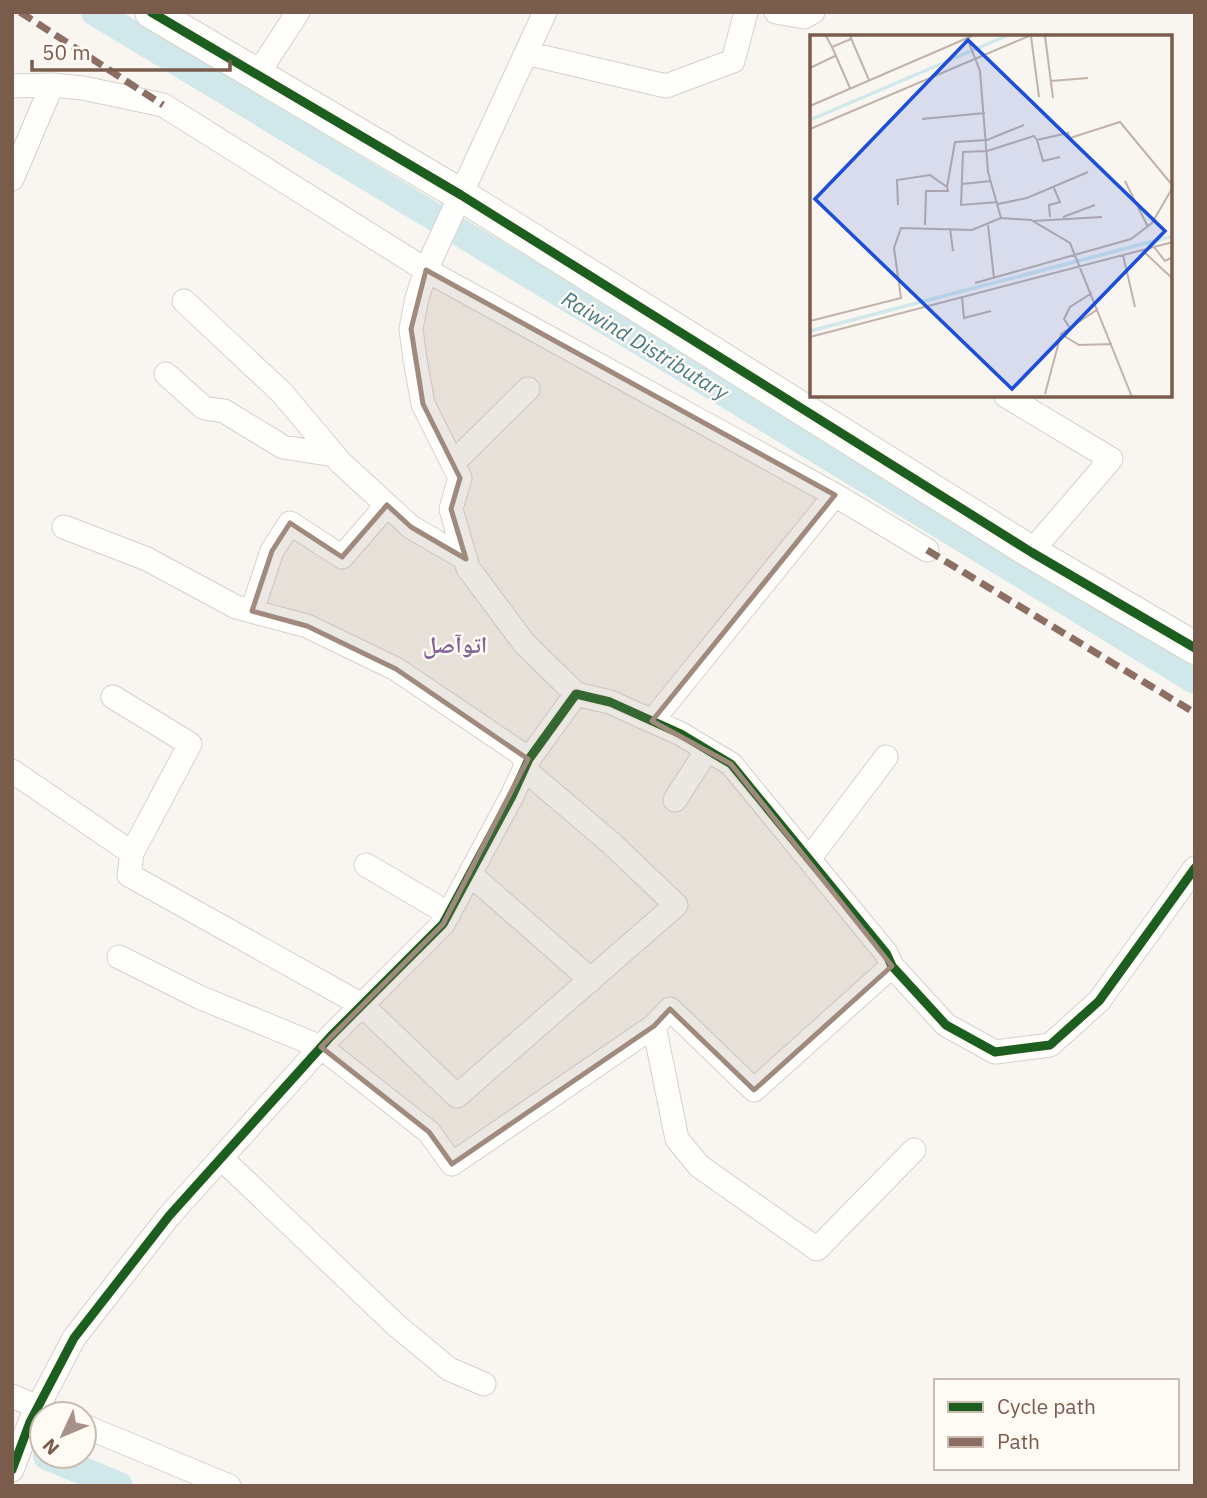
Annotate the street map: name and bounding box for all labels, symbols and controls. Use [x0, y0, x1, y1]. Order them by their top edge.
scale bar [32, 28, 229, 72]
inset map [810, 35, 1172, 397]
text: 50 m [42, 38, 91, 66]
water label: Raiwind Distributary [557, 284, 735, 406]
district label: اتوآصل [423, 629, 487, 659]
legend [934, 1379, 1179, 1470]
text: Cycle path [997, 1392, 1096, 1420]
north arrow [28, 1400, 98, 1470]
text: Path [997, 1427, 1040, 1455]
text: N [37, 1434, 64, 1460]

